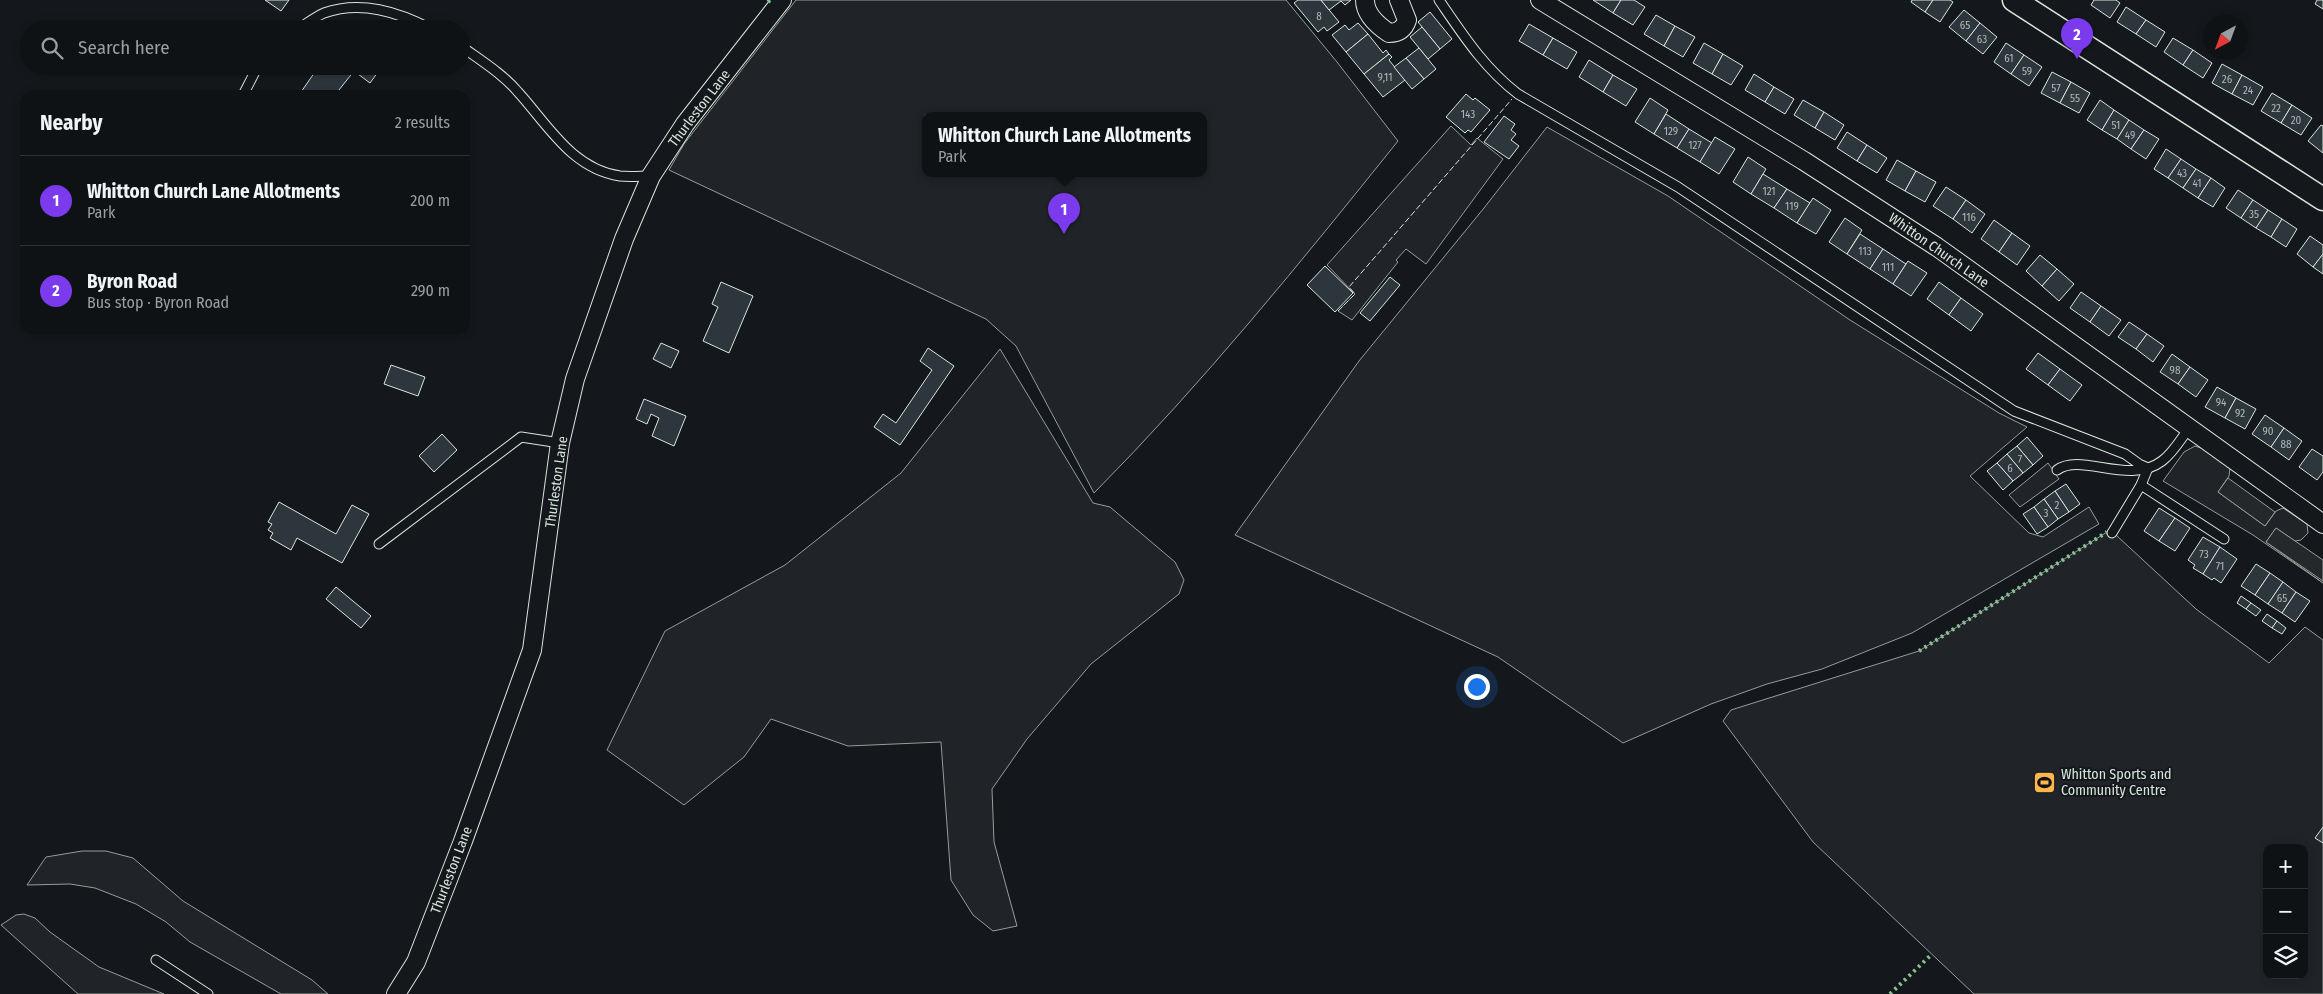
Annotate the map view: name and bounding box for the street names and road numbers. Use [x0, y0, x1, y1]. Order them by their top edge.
street label: Thurleston Lane [665, 66, 734, 150]
street label: Whitton Church Lane [1885, 209, 1992, 291]
street label: Thurleston Lane [542, 435, 571, 529]
street label: Thurleston Lane [427, 824, 476, 916]

